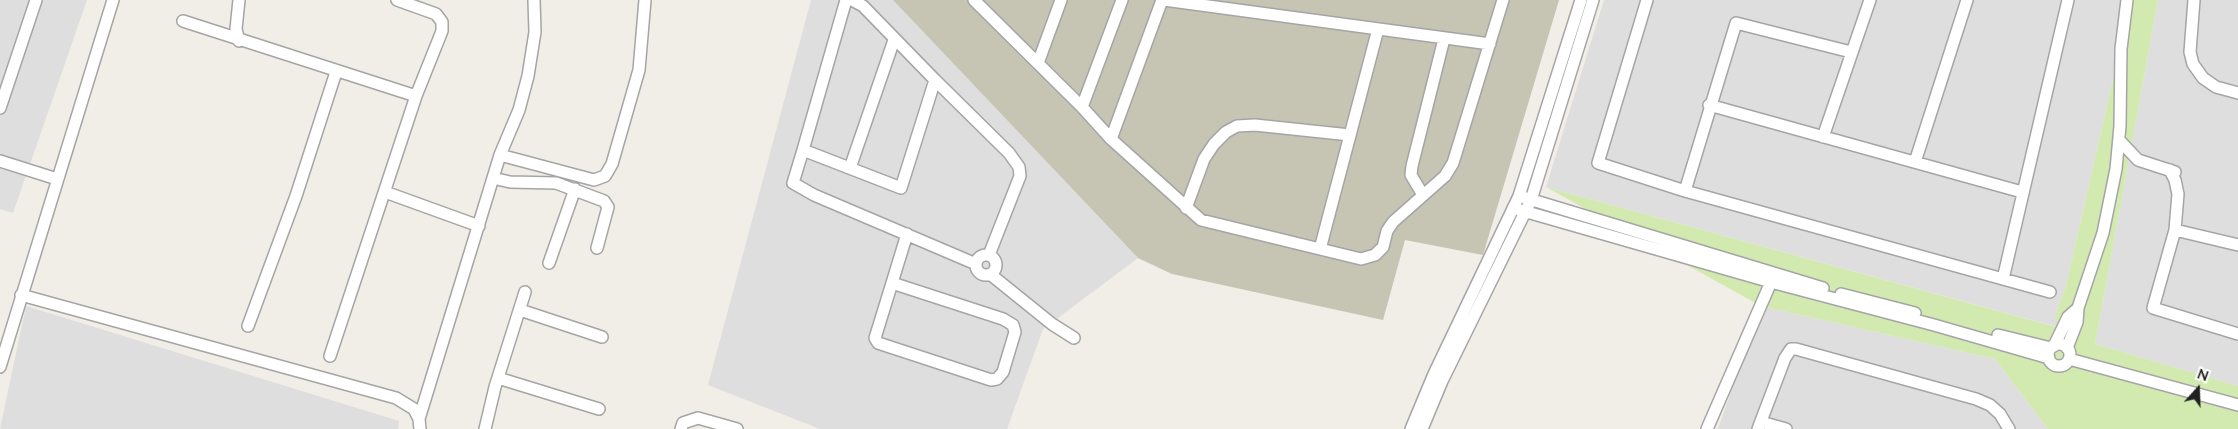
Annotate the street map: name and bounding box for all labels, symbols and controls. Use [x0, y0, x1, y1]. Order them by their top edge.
north arrow [2173, 364, 2223, 414]
text: N [2195, 365, 2211, 384]

